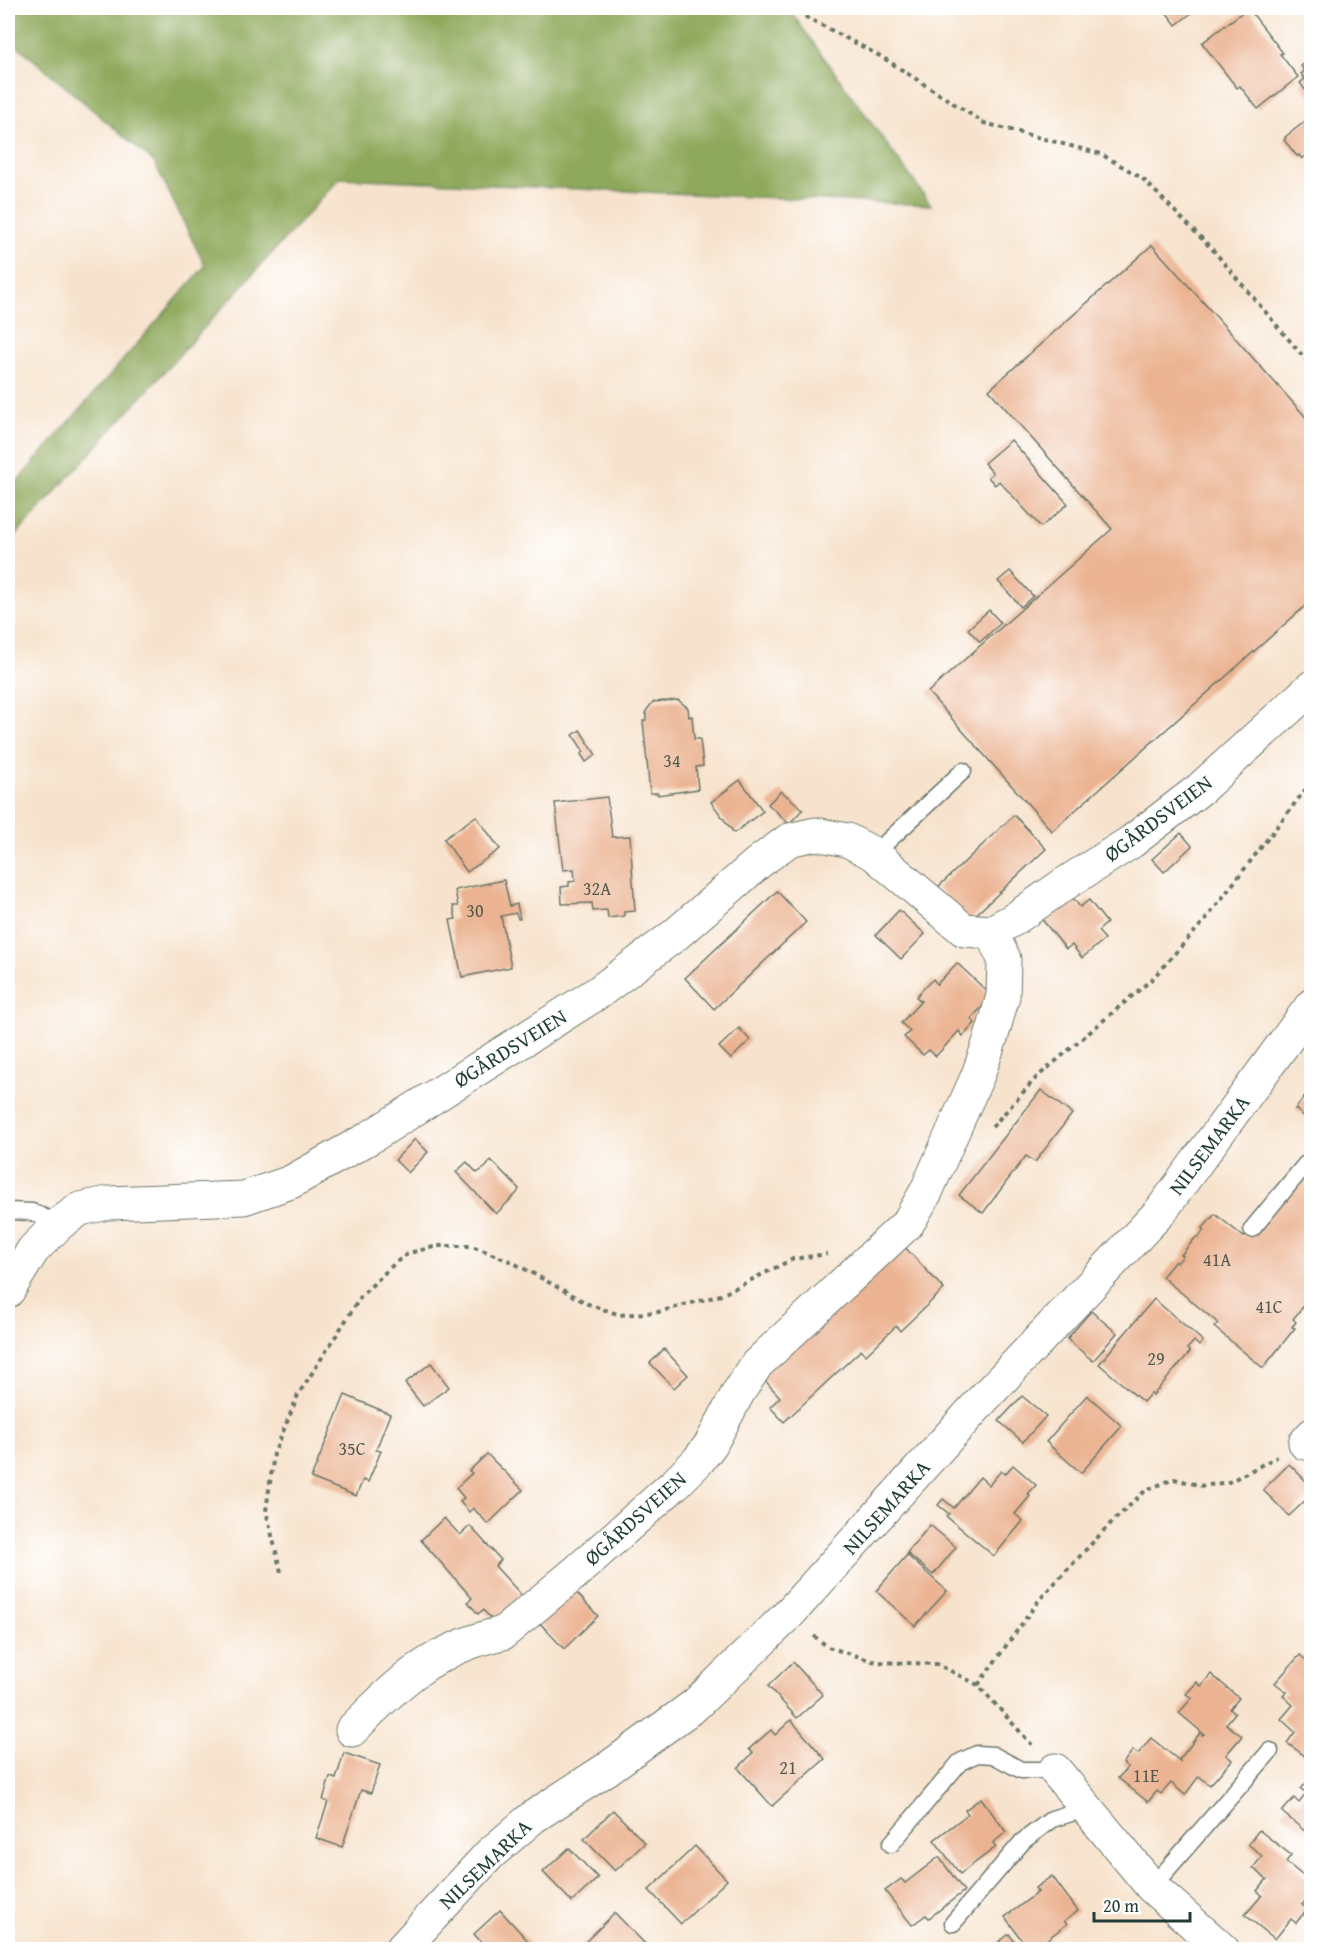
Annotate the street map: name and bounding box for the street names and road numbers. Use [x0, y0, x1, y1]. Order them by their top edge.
street label: ØGÅRDSVEIEN [1097, 767, 1219, 869]
street label: ØGÅRDSVEIEN [447, 1001, 573, 1095]
street label: NILSEMARKA [1161, 1088, 1257, 1202]
street label: NILSEMARKA [835, 1452, 937, 1561]
street label: ØGÅRDSVEIEN [577, 1463, 693, 1572]
street label: NILSEMARKA [432, 1812, 539, 1916]

